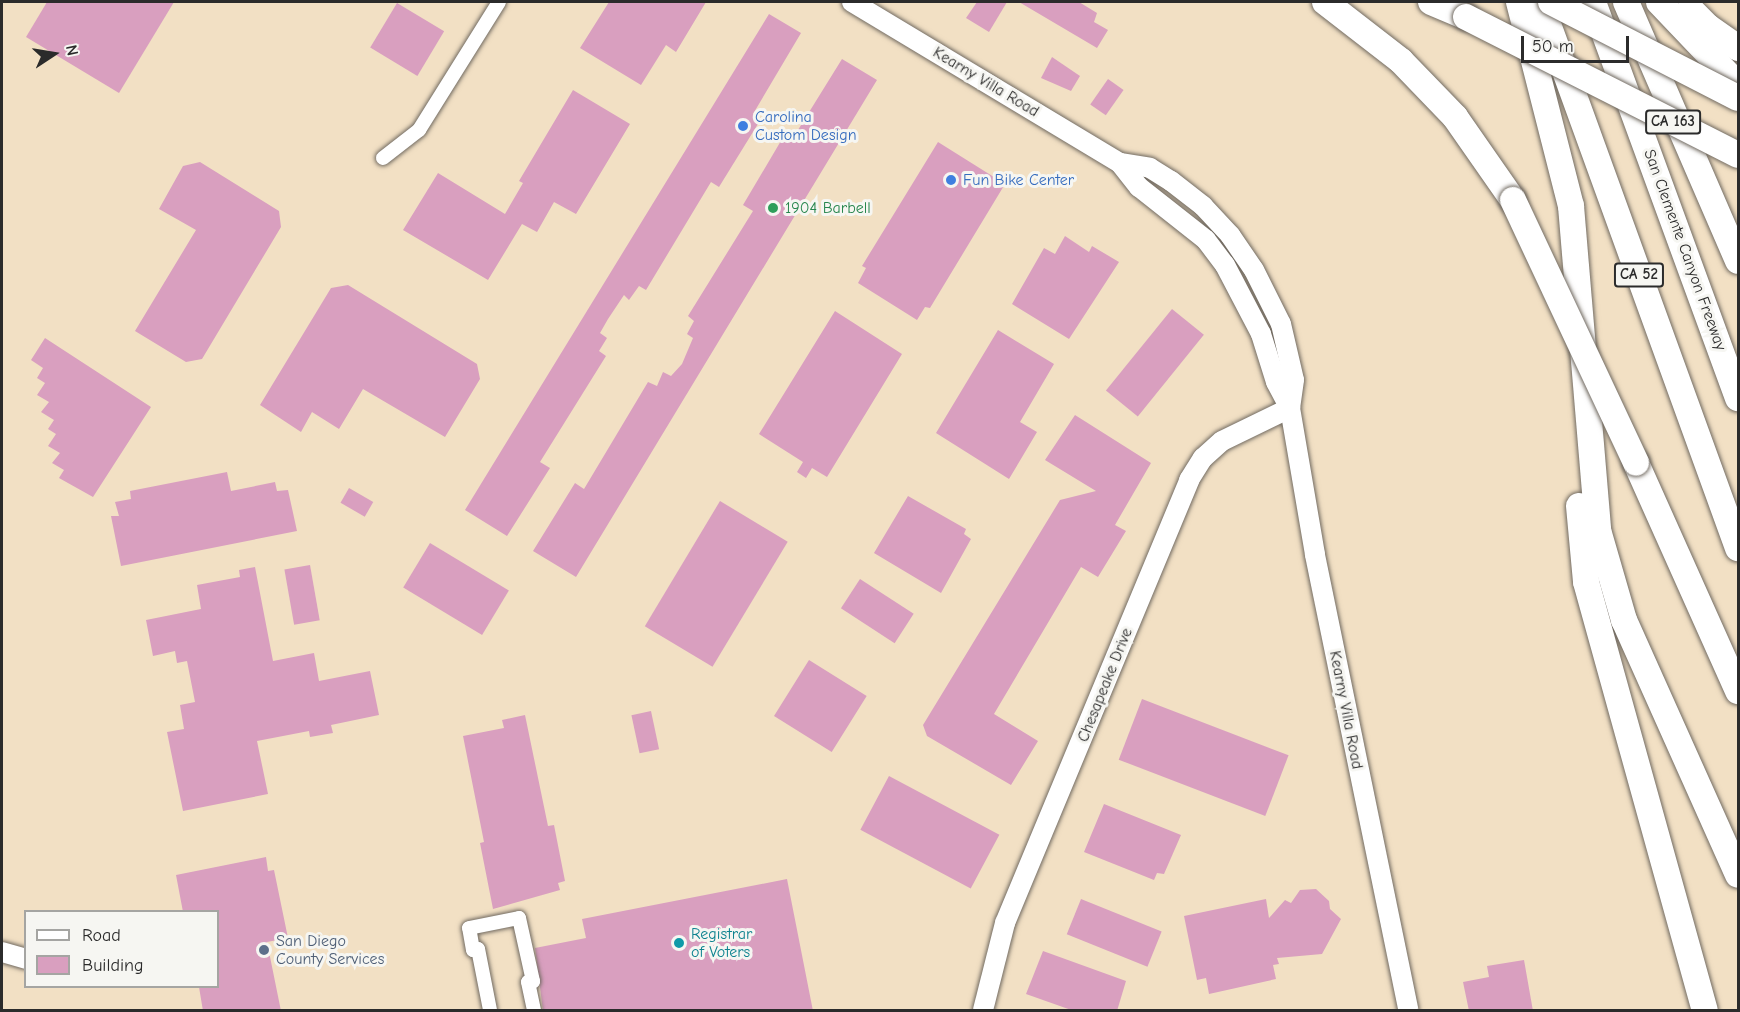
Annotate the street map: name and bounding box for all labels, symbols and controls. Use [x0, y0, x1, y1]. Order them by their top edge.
north arrow [24, 24, 84, 84]
scale bar [1524, 24, 1632, 62]
text: 50 m [1532, 36, 1574, 57]
text: N [62, 43, 81, 57]
street label: Kearny Villa Road [930, 43, 1042, 121]
place label: Carolina Custom Design [755, 107, 857, 145]
road number: CA 163 [1644, 110, 1702, 134]
marker: Carolina Custom Design [736, 119, 750, 133]
street label: San Clemente Canyon Freeway [1640, 147, 1730, 353]
place label: Fun Bike Center [963, 170, 1074, 190]
marker: Fun Bike Center [944, 173, 958, 187]
place label: 1904 Barbell [785, 198, 871, 218]
marker: 1904 Barbell [766, 201, 780, 215]
road number: CA 52 [1614, 263, 1664, 287]
street label: Chesapeake Drive [1073, 625, 1137, 745]
street label: Kearny Villa Road [1325, 649, 1367, 771]
legend [24, 910, 219, 988]
place label: Registrar of Voters [691, 924, 752, 962]
text: Road [82, 925, 121, 946]
place label: San Diego County Services [276, 931, 384, 969]
marker: Registrar of Voters [672, 936, 686, 950]
marker: San Diego County Services [257, 943, 271, 957]
text: Building [82, 955, 144, 976]

